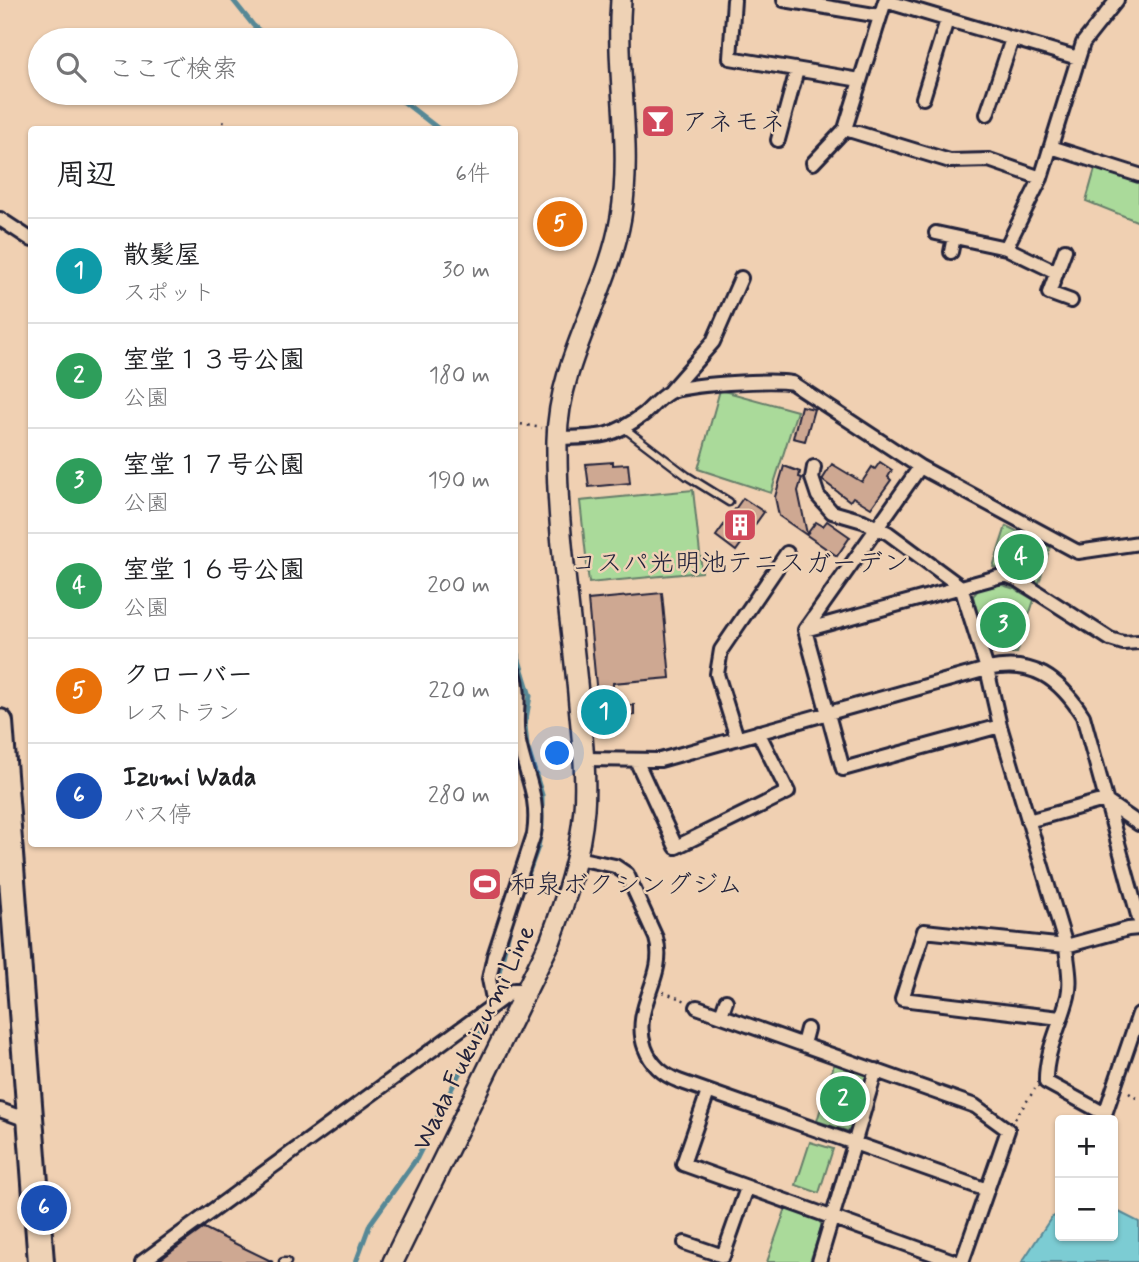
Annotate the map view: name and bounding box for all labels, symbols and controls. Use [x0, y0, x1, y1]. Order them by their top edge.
search box [28, 28, 518, 105]
icon: search [52, 48, 90, 86]
text: ここで検索 [108, 53, 238, 87]
bar icon: アネモネ [639, 102, 677, 140]
place label: アネモネ [682, 106, 786, 140]
text: 周辺 [56, 156, 116, 195]
text: 6件 [455, 160, 490, 190]
pin: 5 [537, 198, 583, 250]
text: 散髪屋 [123, 239, 201, 273]
text: 1 [74, 256, 84, 286]
text: 30 m [442, 256, 490, 286]
text: スポット [123, 279, 215, 309]
text: 室堂１３号公園 [123, 344, 305, 378]
text: 2 [73, 361, 85, 391]
text: 180 m [429, 361, 490, 391]
text: 公園 [123, 384, 169, 414]
text: 室堂１７号公園 [123, 449, 305, 483]
text: 3 [74, 466, 84, 496]
text: 190 m [428, 466, 490, 496]
text: 公園 [123, 489, 169, 519]
building icon: コスパ光明池テニスガーデン [721, 506, 759, 544]
pin: 4 [998, 531, 1044, 583]
place label: コスパ光明池テニスガーデン [571, 547, 909, 581]
text: 室堂１６号公園 [123, 554, 305, 588]
text: 4 [72, 571, 86, 601]
text: 200 m [427, 571, 490, 601]
text: 公園 [123, 594, 169, 624]
pin: 3 [980, 599, 1026, 651]
text: クローバー [123, 659, 253, 693]
text: 5 [72, 676, 86, 706]
text: 220 m [428, 676, 490, 706]
pin: 1 [581, 686, 627, 738]
text: レストラン [123, 699, 240, 729]
your location [540, 736, 574, 770]
text: Izumi Wada [123, 761, 256, 795]
text: 6 [73, 781, 85, 811]
text: 280 m [428, 781, 490, 811]
text: バス停 [123, 801, 192, 831]
sports icon: 和泉ボクシングジム [466, 865, 504, 903]
place label: 和泉ボクシングジム [510, 869, 743, 903]
street label: Wada Fukuizumi Line [405, 919, 544, 1157]
pin: 2 [820, 1073, 866, 1125]
map controls [1055, 1115, 1118, 1241]
button: + [1055, 1115, 1118, 1178]
button: − [1055, 1178, 1118, 1241]
pin: 6 [21, 1182, 67, 1234]

